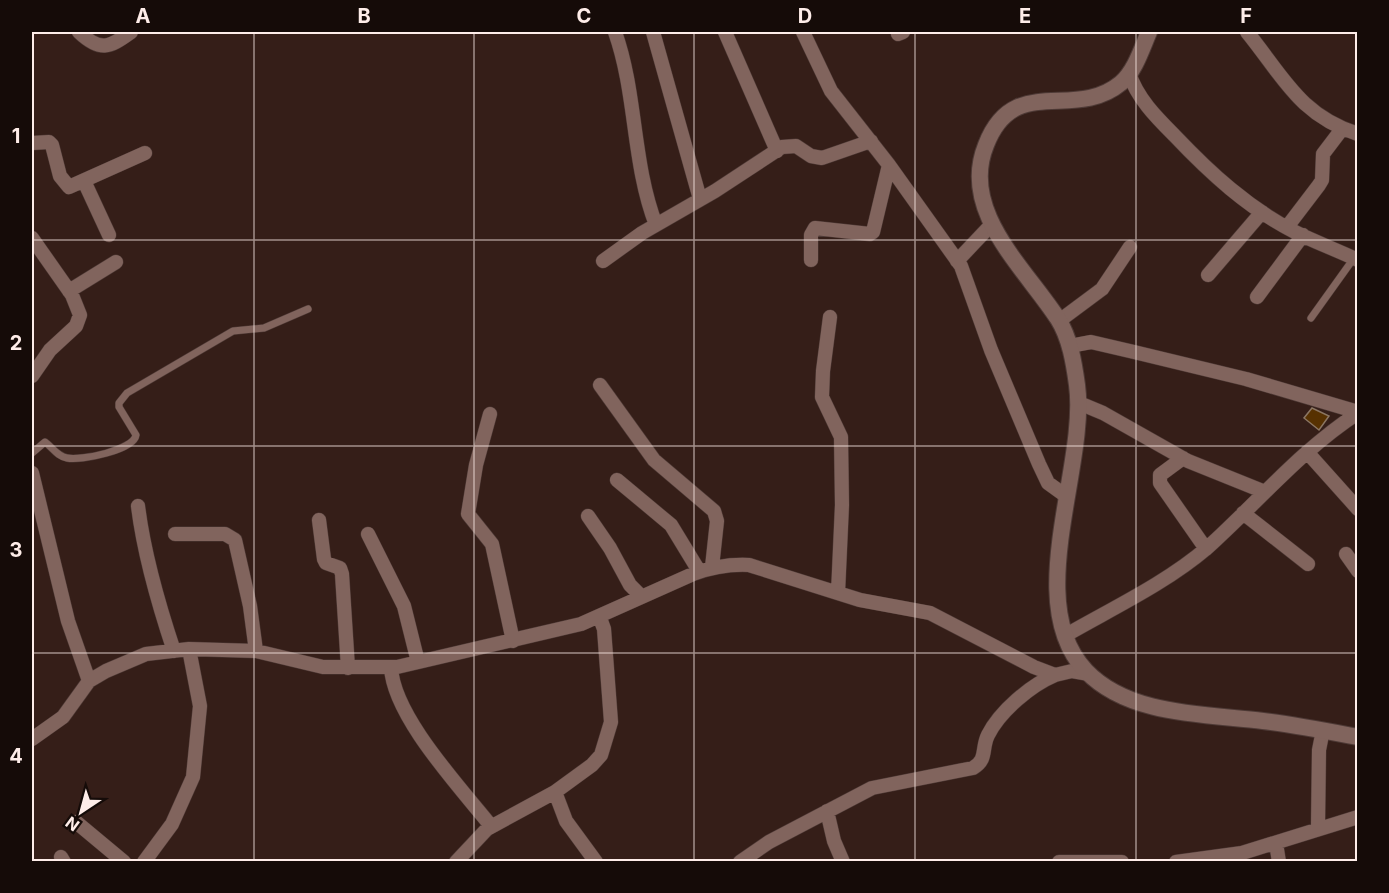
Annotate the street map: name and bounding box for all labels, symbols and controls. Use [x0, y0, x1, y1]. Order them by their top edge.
text: A [136, 4, 151, 28]
text: B [357, 4, 371, 28]
text: C [577, 4, 591, 28]
text: D [798, 4, 812, 28]
text: E [1019, 4, 1031, 28]
text: F [1240, 4, 1252, 28]
text: 1 [12, 124, 20, 148]
text: 2 [10, 331, 22, 355]
text: 3 [10, 538, 22, 562]
text: 4 [9, 744, 23, 768]
north arrow [51, 782, 111, 842]
text: N [61, 812, 83, 836]

